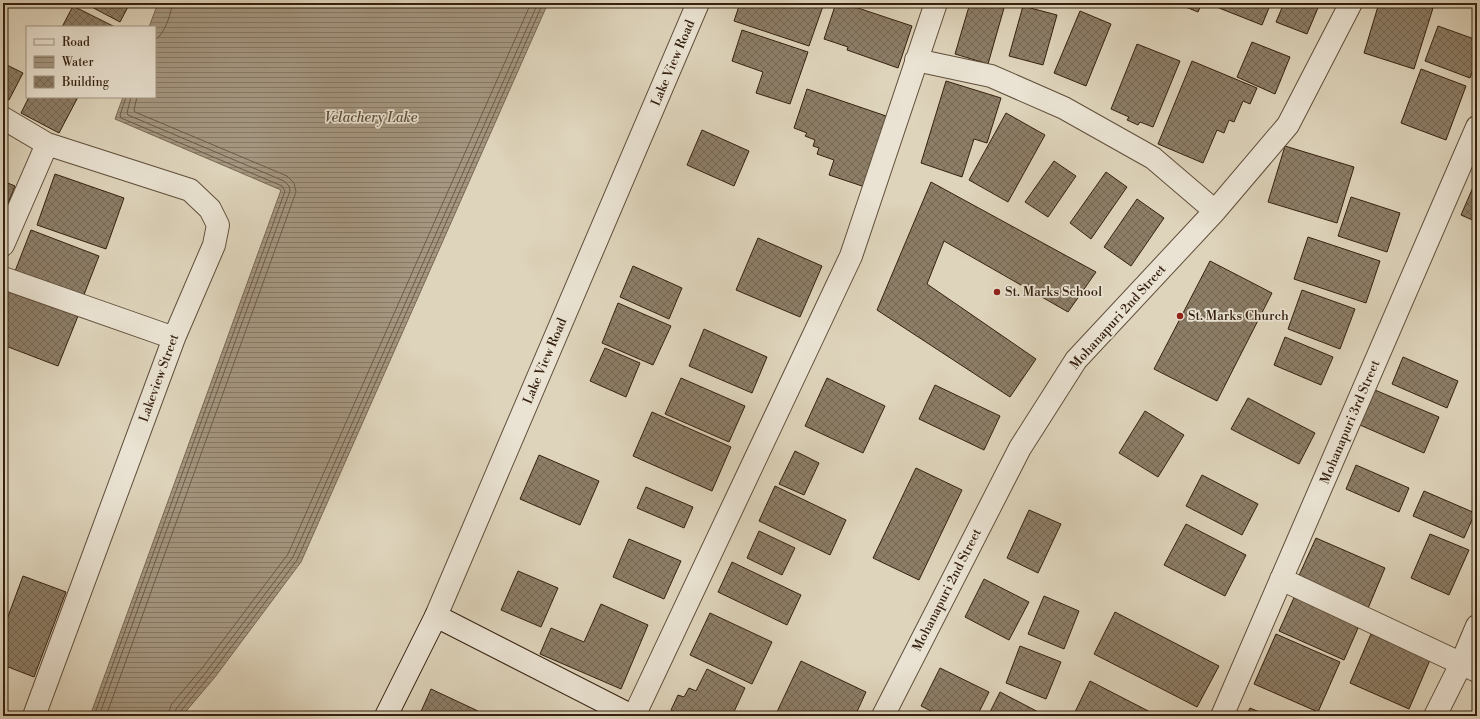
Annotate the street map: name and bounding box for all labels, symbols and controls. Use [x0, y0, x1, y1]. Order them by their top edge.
street label: Lake View Road [648, 17, 699, 109]
legend [26, 26, 156, 98]
text: Road [62, 35, 90, 50]
text: Water [61, 55, 94, 70]
text: Building [61, 75, 110, 90]
water label: Velachery Lake [325, 109, 418, 127]
street label: Mohanapuri 2nd Street [1067, 261, 1170, 373]
place label: St. Marks School [1005, 284, 1102, 300]
marker: St. Marks School [992, 287, 1002, 297]
place label: St. Marks Church [1188, 308, 1289, 324]
marker: St. Marks Church [1175, 311, 1185, 321]
street label: Lake View Road [520, 315, 571, 407]
street label: Lakeview Street [136, 331, 182, 424]
street label: Mohanapuri 3rd Street [1317, 357, 1384, 486]
street label: Mohanapuri 2nd Street [909, 526, 985, 654]

